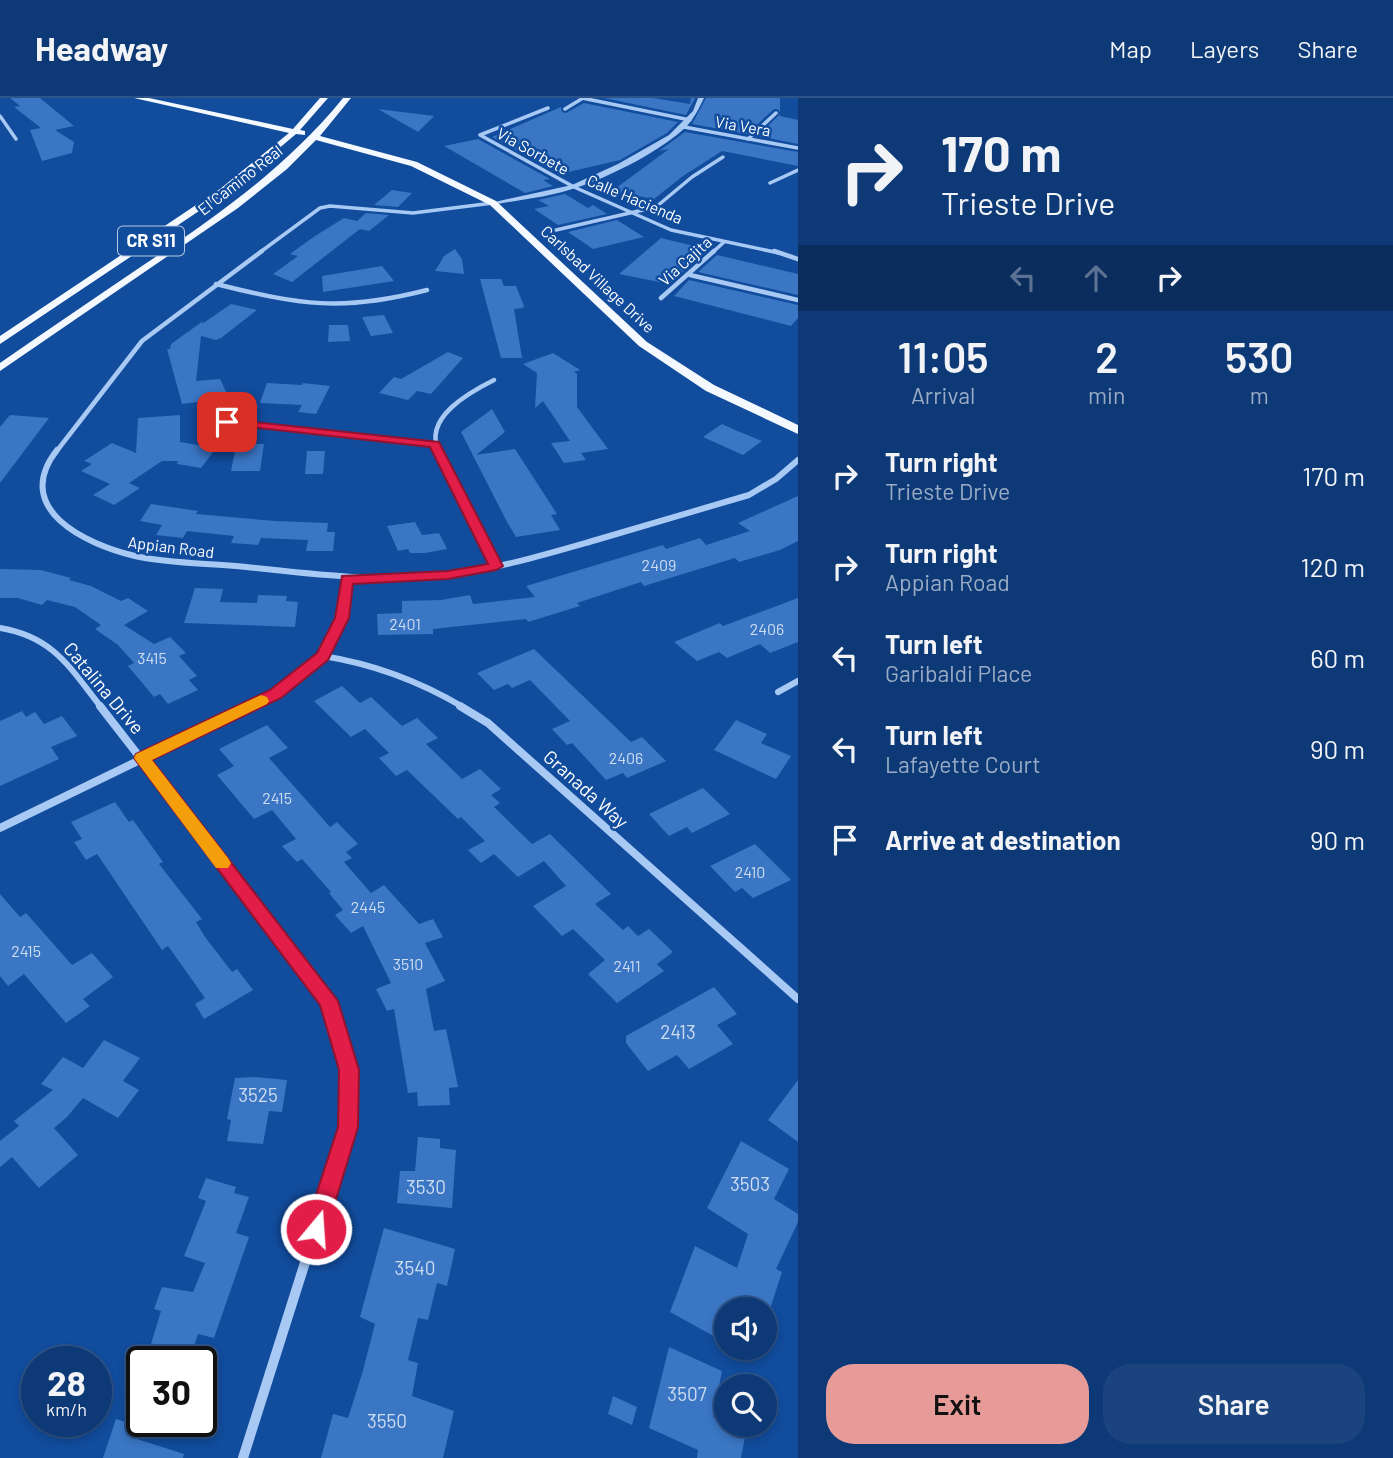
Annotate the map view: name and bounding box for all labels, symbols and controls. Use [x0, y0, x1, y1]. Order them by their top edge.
text: Headway [35, 28, 168, 68]
text: Map [1109, 34, 1152, 63]
text: Layers [1190, 34, 1259, 63]
text: Share [1297, 34, 1358, 63]
street label: Via Vera [714, 111, 772, 140]
street label: Via Sorbete [494, 123, 573, 178]
text: 170 m [941, 123, 1061, 182]
icon: right [826, 126, 917, 217]
street label: El Camino Real [194, 141, 286, 219]
street label: Calle Hacienda [585, 170, 686, 227]
text: Trieste Drive [941, 183, 1115, 221]
street label: Carlsbad Village Drive [537, 221, 659, 336]
road number: CR S11 [118, 226, 184, 256]
street label: Via Cajita [654, 232, 715, 289]
icon: left [1004, 259, 1042, 297]
icon: ahead [1077, 259, 1115, 297]
icon: right [1150, 259, 1188, 297]
text: 11:05 [898, 331, 989, 381]
text: 2 [1095, 331, 1118, 381]
text: 530 [1225, 331, 1293, 381]
text: Arrival [911, 381, 975, 409]
text: min [1088, 381, 1125, 409]
text: m [1250, 381, 1269, 409]
pin [197, 392, 257, 452]
icon: arrive [208, 403, 246, 441]
text: Turn right [885, 446, 998, 477]
icon: right [826, 457, 864, 495]
text: 170 m [1302, 460, 1365, 491]
text: Trieste Drive [885, 477, 1010, 505]
street label: Appian Road [127, 532, 215, 561]
text: Turn right [885, 537, 998, 568]
icon: right [826, 548, 864, 586]
text: 120 m [1301, 551, 1365, 582]
house number: 2409 [642, 555, 676, 574]
text: Appian Road [885, 568, 1010, 596]
house number: 2401 [389, 614, 421, 633]
house number: 2406 [750, 619, 784, 638]
text: Turn left [885, 628, 983, 659]
street label: Catalina Drive [59, 637, 149, 738]
icon: left [826, 639, 864, 677]
text: 60 m [1310, 642, 1365, 673]
house number: 3415 [137, 648, 167, 667]
text: Garibaldi Place [885, 659, 1032, 687]
text: Turn left [885, 719, 983, 750]
icon: left [826, 730, 864, 768]
text: 90 m [1310, 733, 1365, 764]
street label: Granada Way [539, 745, 634, 833]
house number: 2406 [609, 748, 643, 767]
text: Lafayette Court [885, 750, 1041, 778]
house number: 2415 [262, 788, 292, 807]
icon: arrive [826, 821, 864, 859]
text: Arrive at destination [885, 824, 1121, 855]
text: 90 m [1310, 824, 1365, 855]
house number: 2410 [735, 862, 765, 881]
house number: 2445 [351, 897, 385, 916]
house number: 2415 [11, 941, 41, 960]
house number: 3510 [393, 954, 423, 973]
house number: 2411 [613, 956, 641, 975]
house number: 2413 [660, 1020, 696, 1043]
house number: 3525 [238, 1083, 278, 1106]
house number: 3503 [730, 1172, 770, 1195]
house number: 3530 [406, 1175, 446, 1198]
position arrow [279, 1192, 353, 1266]
house number: 3540 [395, 1256, 435, 1279]
map controls [714, 1297, 777, 1437]
button: sound [714, 1297, 777, 1360]
speed limit sign: 30 [126, 1346, 217, 1437]
text: 28 [47, 1361, 86, 1403]
button: Exit [826, 1364, 1089, 1444]
button: Share [1103, 1364, 1365, 1444]
button: search [714, 1374, 777, 1437]
house number: 3507 [667, 1382, 707, 1405]
text: km/h [46, 1398, 87, 1420]
house number: 3550 [367, 1409, 407, 1432]

